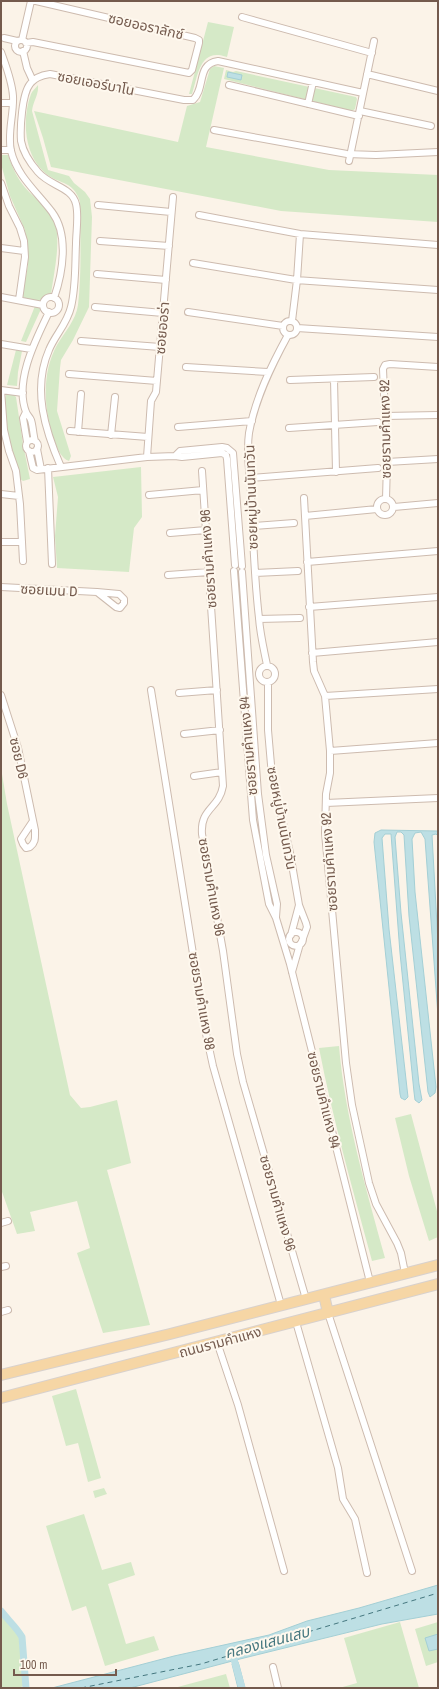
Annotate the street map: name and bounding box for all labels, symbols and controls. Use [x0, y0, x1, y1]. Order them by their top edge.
street label: ซอยออราลักซ์ [107, 9, 186, 44]
street label: ซอยเออร์บาโน [56, 67, 136, 99]
street label: ซอยออร่า [151, 301, 173, 355]
street label: ซอยรามคําแหง 92 [375, 379, 395, 479]
street label: ซอยหมู่บ้านนันทวัน [240, 444, 262, 550]
street label: ซอยรามคําแหง 96 [196, 509, 220, 609]
street label: ซอยเมน D [20, 580, 78, 600]
street label: ซอยรามคําแหง 94 [235, 695, 261, 796]
street label: ซอย D6 [6, 736, 32, 780]
street label: ซอยหมู่บ้านนันทวัน [263, 765, 301, 871]
street label: ซอยรามคําแหง 92 [317, 812, 341, 912]
street label: ซอยรามคําแหง 96 [195, 837, 229, 937]
street label: ซอยรามคําแหง 98 [185, 951, 219, 1051]
street label: ซอยรามคําแหง 94 [303, 1050, 345, 1151]
street label: ซอยรามคําแหง 96 [256, 1153, 300, 1253]
street label: ถนนรามคำแหง [177, 1322, 263, 1362]
water label: คลองแสนแสบ [222, 1620, 312, 1663]
scale bar [14, 1651, 116, 1677]
text: 100 m [20, 1657, 47, 1673]

